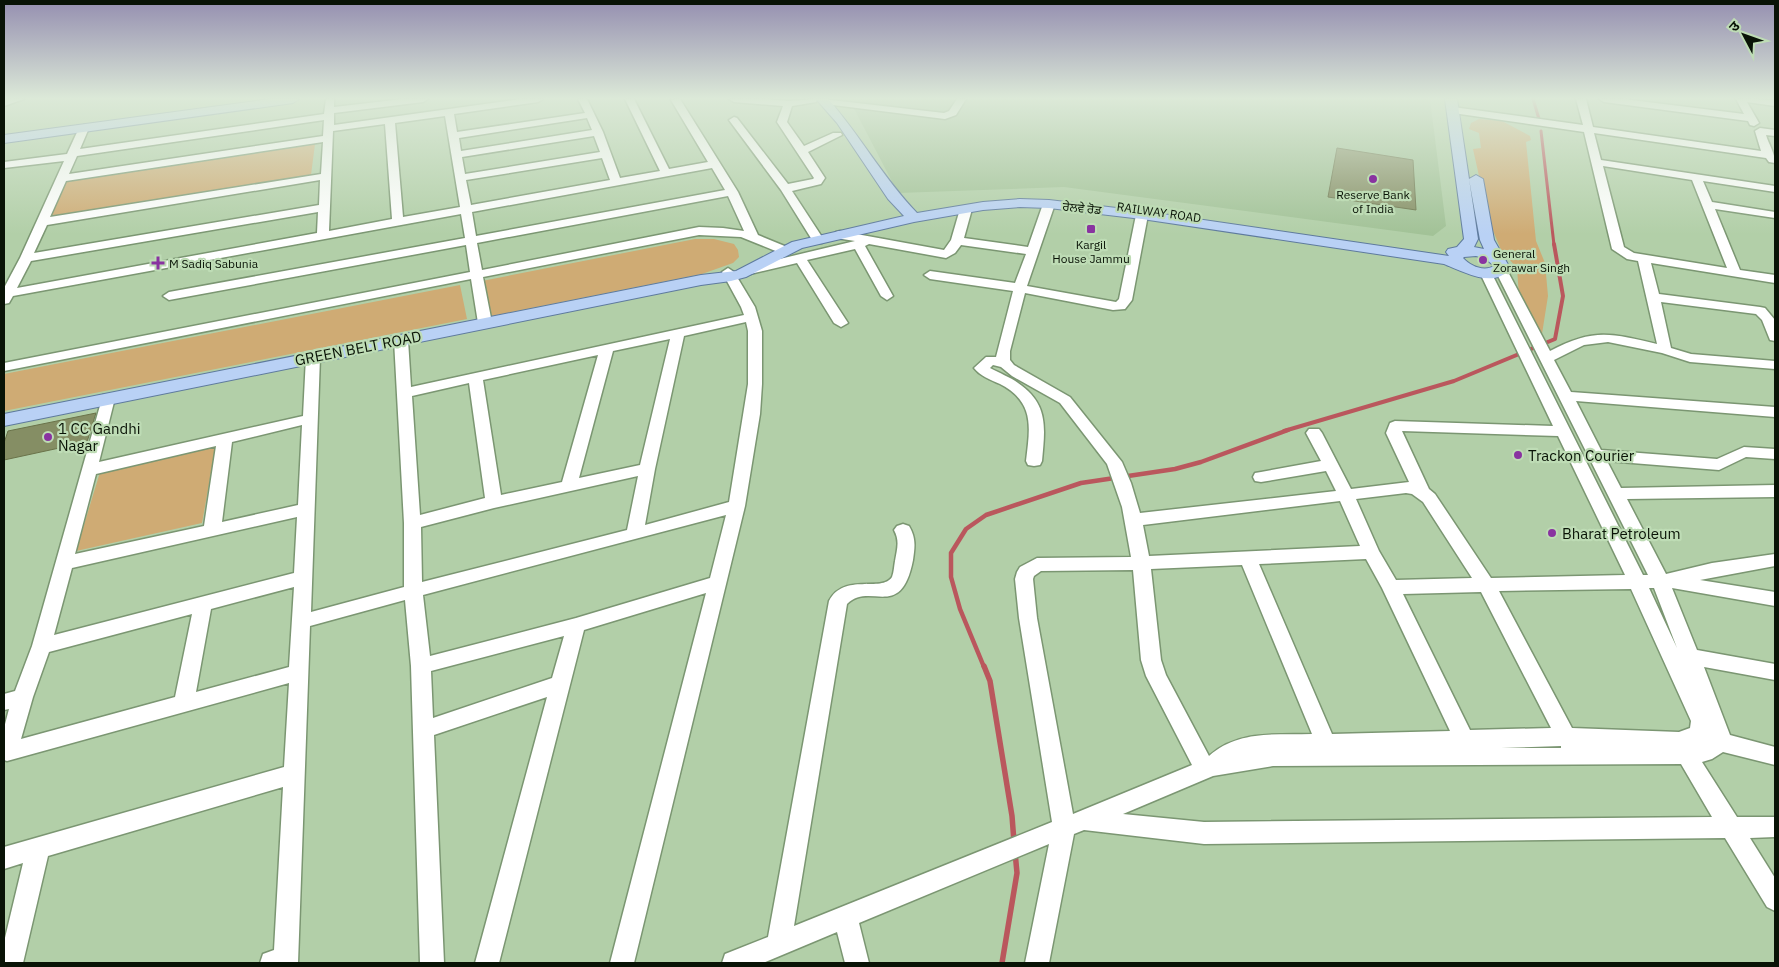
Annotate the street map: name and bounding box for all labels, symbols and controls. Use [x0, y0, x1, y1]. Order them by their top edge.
north arrow [1719, 10, 1769, 60]
text: उ [1725, 17, 1744, 35]
marker: Reserve Bank of India [1367, 173, 1379, 185]
place label: Reserve Bank of India [1336, 187, 1410, 216]
street label: ਰੇਲਵੇ ਰੋਡ [1061, 198, 1103, 218]
street label: RAILWAY ROAD [1116, 199, 1202, 225]
marker: Kargil House Jammu [1085, 223, 1097, 235]
place label: Kargil House Jammu [1052, 237, 1130, 266]
place label: General Zorawar Singh [1493, 246, 1570, 275]
marker: General Zorawar Singh [1477, 254, 1489, 266]
marker: M Sadiq Sabunia [151, 256, 165, 270]
place label: M Sadiq Sabunia [169, 256, 259, 271]
street label: GREEN BELT ROAD [293, 326, 423, 370]
place label: 1 CC Gandhi Nagar [58, 419, 140, 455]
marker: 1 CC Gandhi Nagar [42, 431, 54, 443]
place label: Trackon Courier [1528, 446, 1635, 465]
marker: Trackon Courier [1512, 449, 1524, 461]
place label: Bharat Petroleum [1562, 524, 1681, 543]
marker: Bharat Petroleum [1546, 527, 1558, 539]

